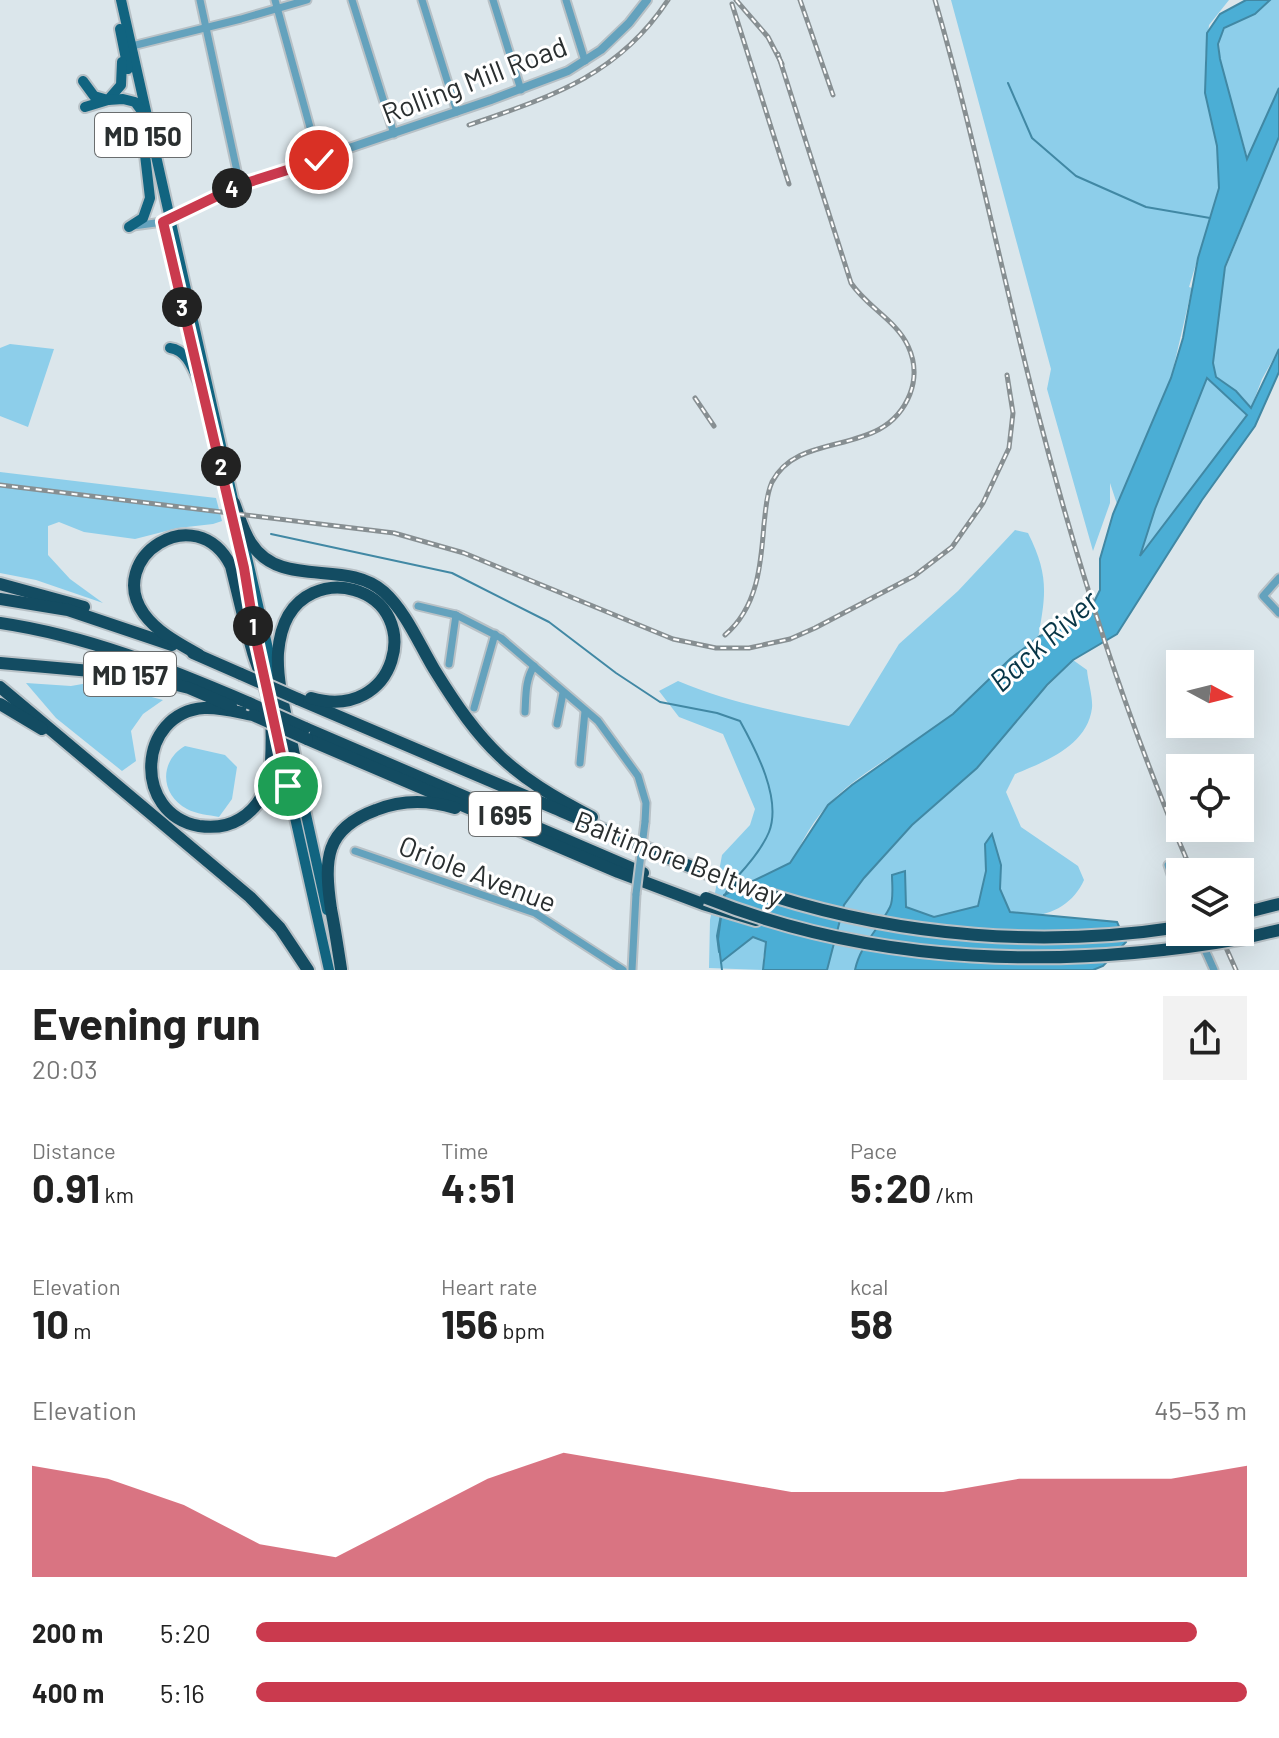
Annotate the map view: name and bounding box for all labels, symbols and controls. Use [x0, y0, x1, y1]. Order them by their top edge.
street label: Rolling Mill Road [377, 28, 571, 130]
road number: MD 150 [95, 113, 191, 157]
pin [285, 126, 353, 194]
icon: check [297, 138, 341, 182]
pin: 4 [212, 168, 252, 208]
text: 4 [225, 175, 239, 201]
pin: 3 [162, 287, 202, 327]
text: 3 [176, 294, 188, 320]
pin: 2 [201, 446, 241, 486]
text: 2 [215, 453, 227, 479]
water label: Back River [981, 581, 1106, 698]
pin: 1 [233, 606, 273, 646]
text: 1 [249, 613, 257, 639]
north arrow [1166, 650, 1254, 738]
map controls [1166, 650, 1254, 946]
road number: MD 157 [84, 652, 176, 696]
pin [254, 752, 322, 820]
button: locate [1166, 754, 1254, 842]
icon: arrive [266, 764, 310, 808]
road number: I 695 [469, 792, 541, 836]
street label: Baltimore Beltway [570, 803, 788, 913]
street label: Oriole Avenue [394, 827, 562, 919]
button: layers [1166, 858, 1254, 946]
text: Evening run [32, 996, 261, 1049]
button: share [1163, 996, 1247, 1080]
text: 20:03 [32, 1053, 98, 1084]
text: Distance [32, 1137, 116, 1163]
text: Time [441, 1137, 489, 1163]
text: Pace [850, 1137, 897, 1163]
text: 0.91 [32, 1163, 100, 1211]
text: 4:51 [441, 1163, 515, 1211]
text: 5:20 [850, 1163, 931, 1211]
text: km [100, 1181, 134, 1207]
text: /km [931, 1181, 974, 1207]
text: Elevation [32, 1273, 121, 1299]
text: Heart rate [441, 1273, 538, 1299]
text: kcal [850, 1273, 888, 1299]
text: 10 [32, 1299, 69, 1347]
text: 156 [441, 1299, 498, 1347]
text: 58 [850, 1299, 893, 1347]
text: m [69, 1317, 92, 1343]
text: bpm [498, 1317, 545, 1343]
text: Elevation [32, 1394, 137, 1425]
text: 45–53 m [1154, 1394, 1247, 1425]
text: 200 m [32, 1617, 103, 1648]
text: 5:20 [160, 1617, 211, 1648]
text: 400 m [32, 1677, 104, 1708]
text: 5:16 [160, 1677, 205, 1708]

